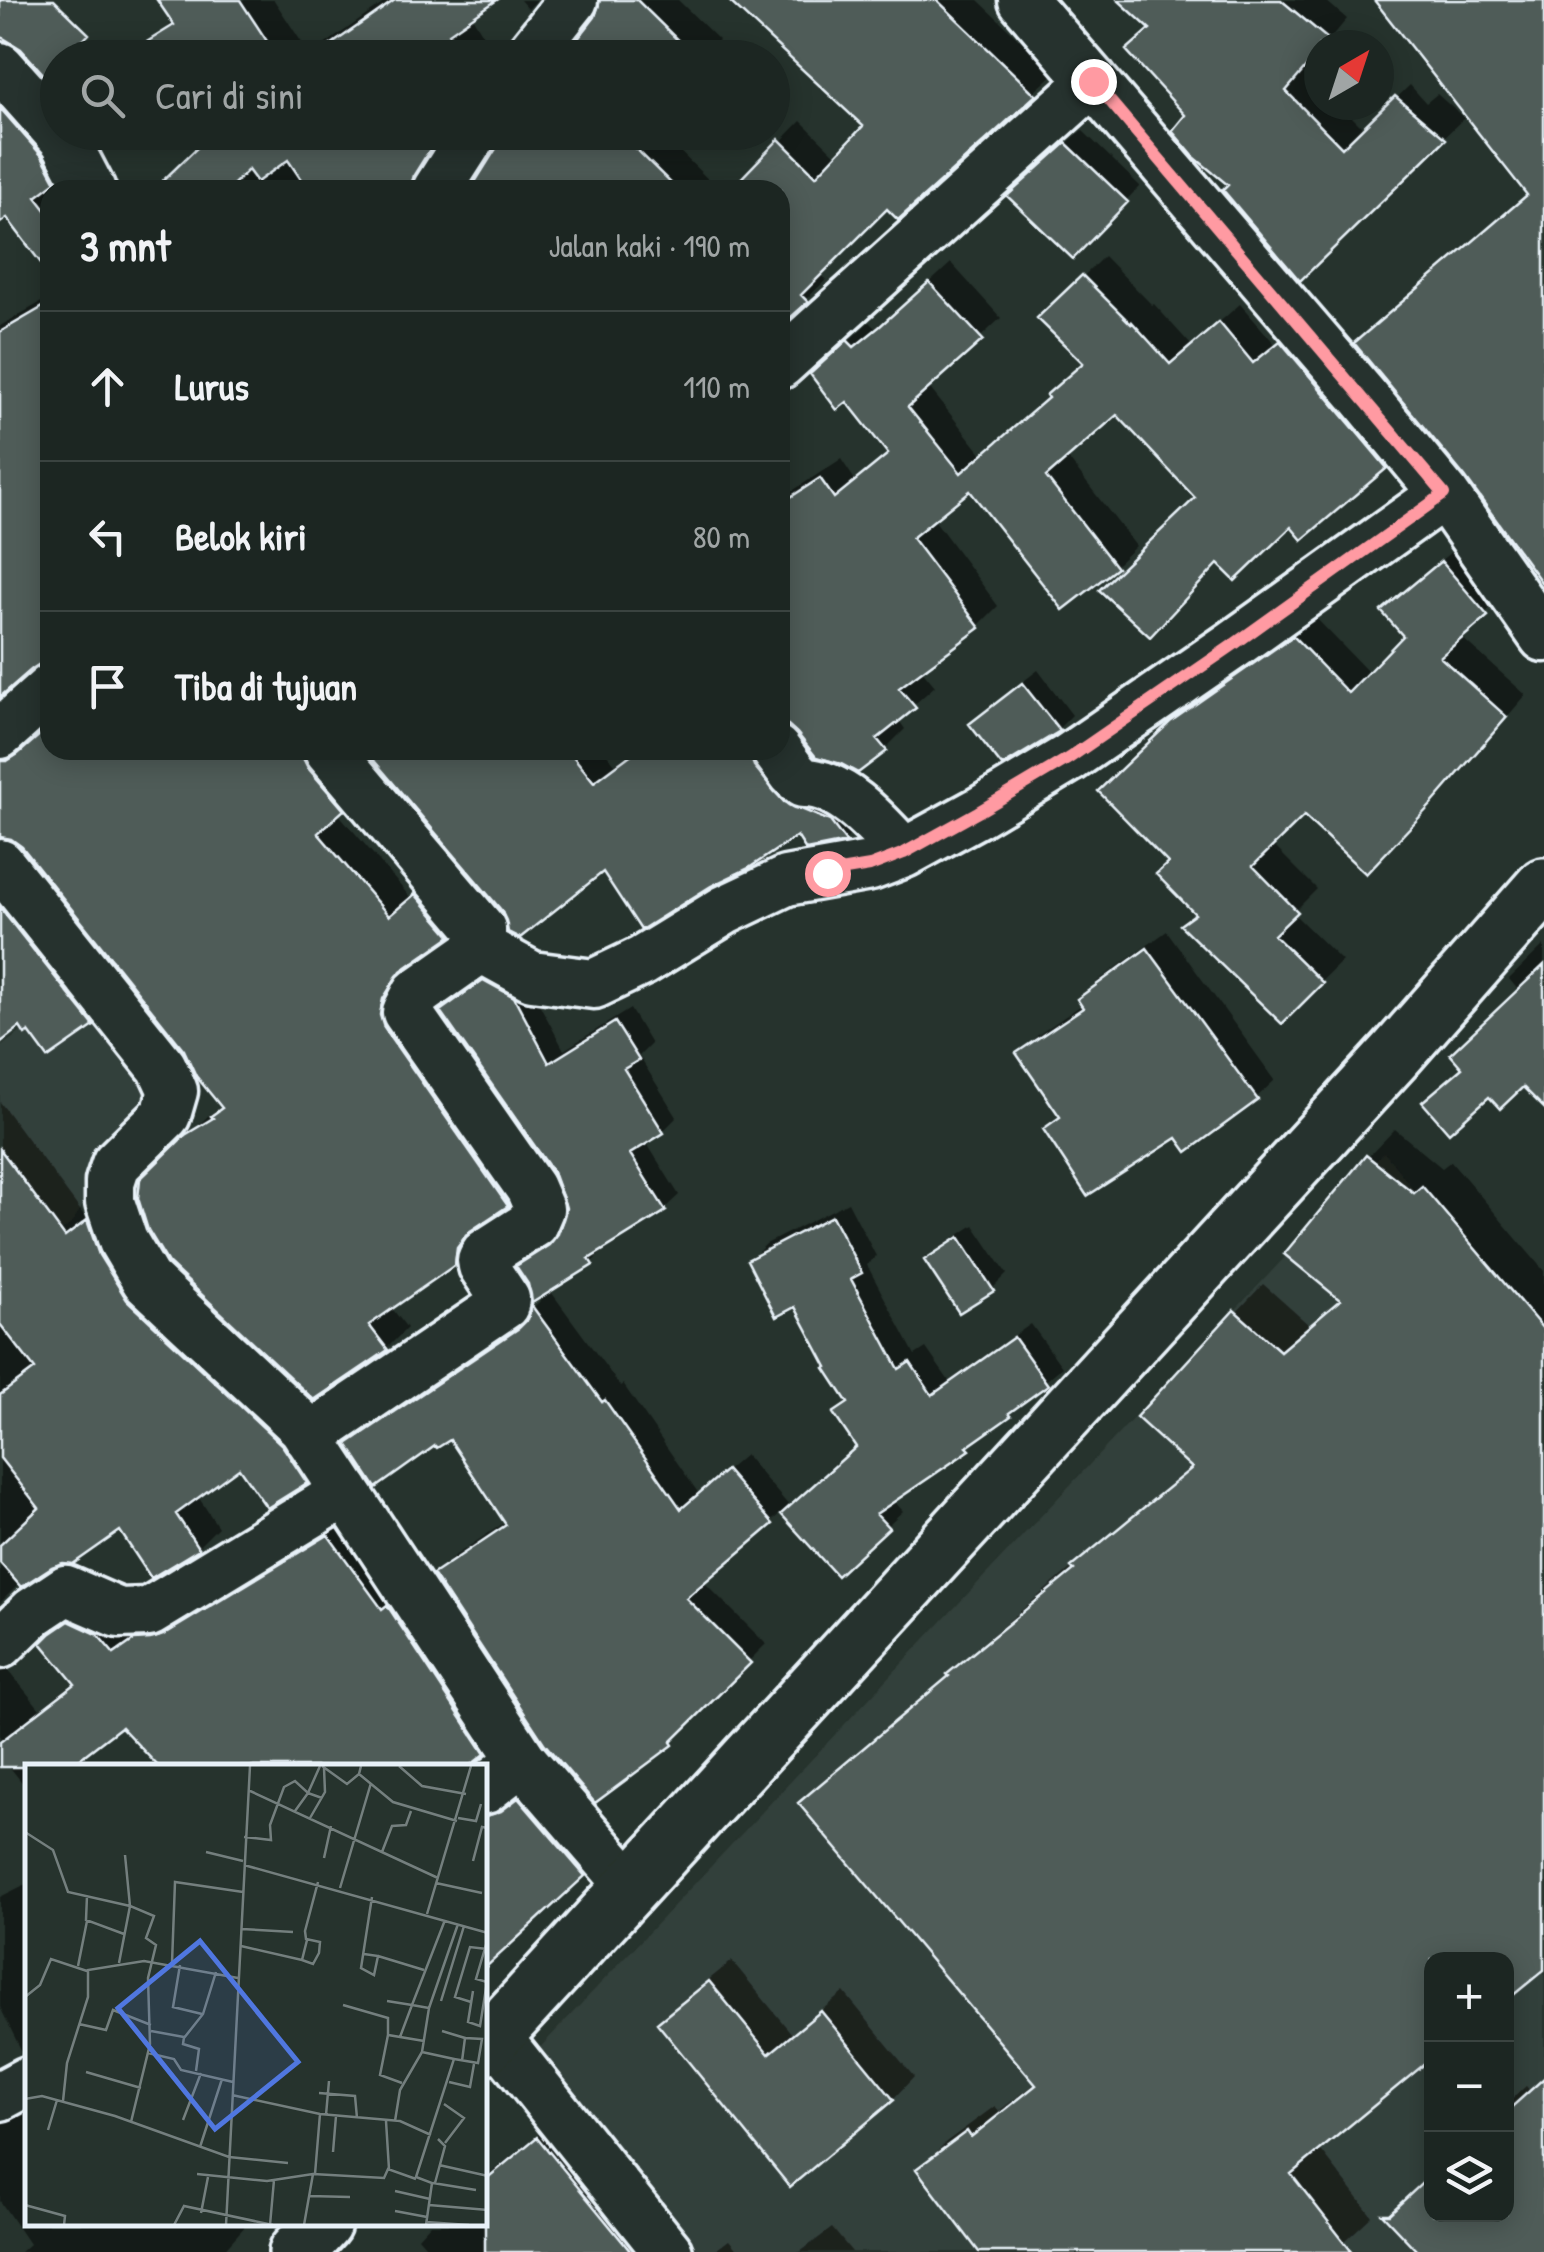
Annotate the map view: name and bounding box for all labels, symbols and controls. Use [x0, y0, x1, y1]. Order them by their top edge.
north arrow [1304, 30, 1394, 120]
search box [40, 40, 790, 150]
route end [1071, 59, 1117, 105]
icon: search [75, 68, 130, 123]
text: Cari di sini [155, 69, 304, 121]
text: 3 mnt [80, 217, 170, 274]
text: Jalan kaki · 190 m [549, 224, 750, 267]
icon: ahead [80, 359, 135, 414]
text: Lurus [175, 360, 249, 412]
text: 110 m [683, 365, 750, 408]
icon: left [80, 509, 135, 564]
text: Belok kiri [175, 510, 307, 562]
text: 80 m [693, 515, 750, 558]
icon: arrive [80, 659, 135, 714]
text: Tiba di tujuan [175, 660, 357, 712]
route start [805, 851, 851, 897]
inset map [25, 1764, 488, 2227]
map controls [1424, 1952, 1514, 2222]
button: + [1424, 1952, 1514, 2042]
button: − [1424, 2042, 1514, 2132]
button: layers [1424, 2132, 1514, 2222]

